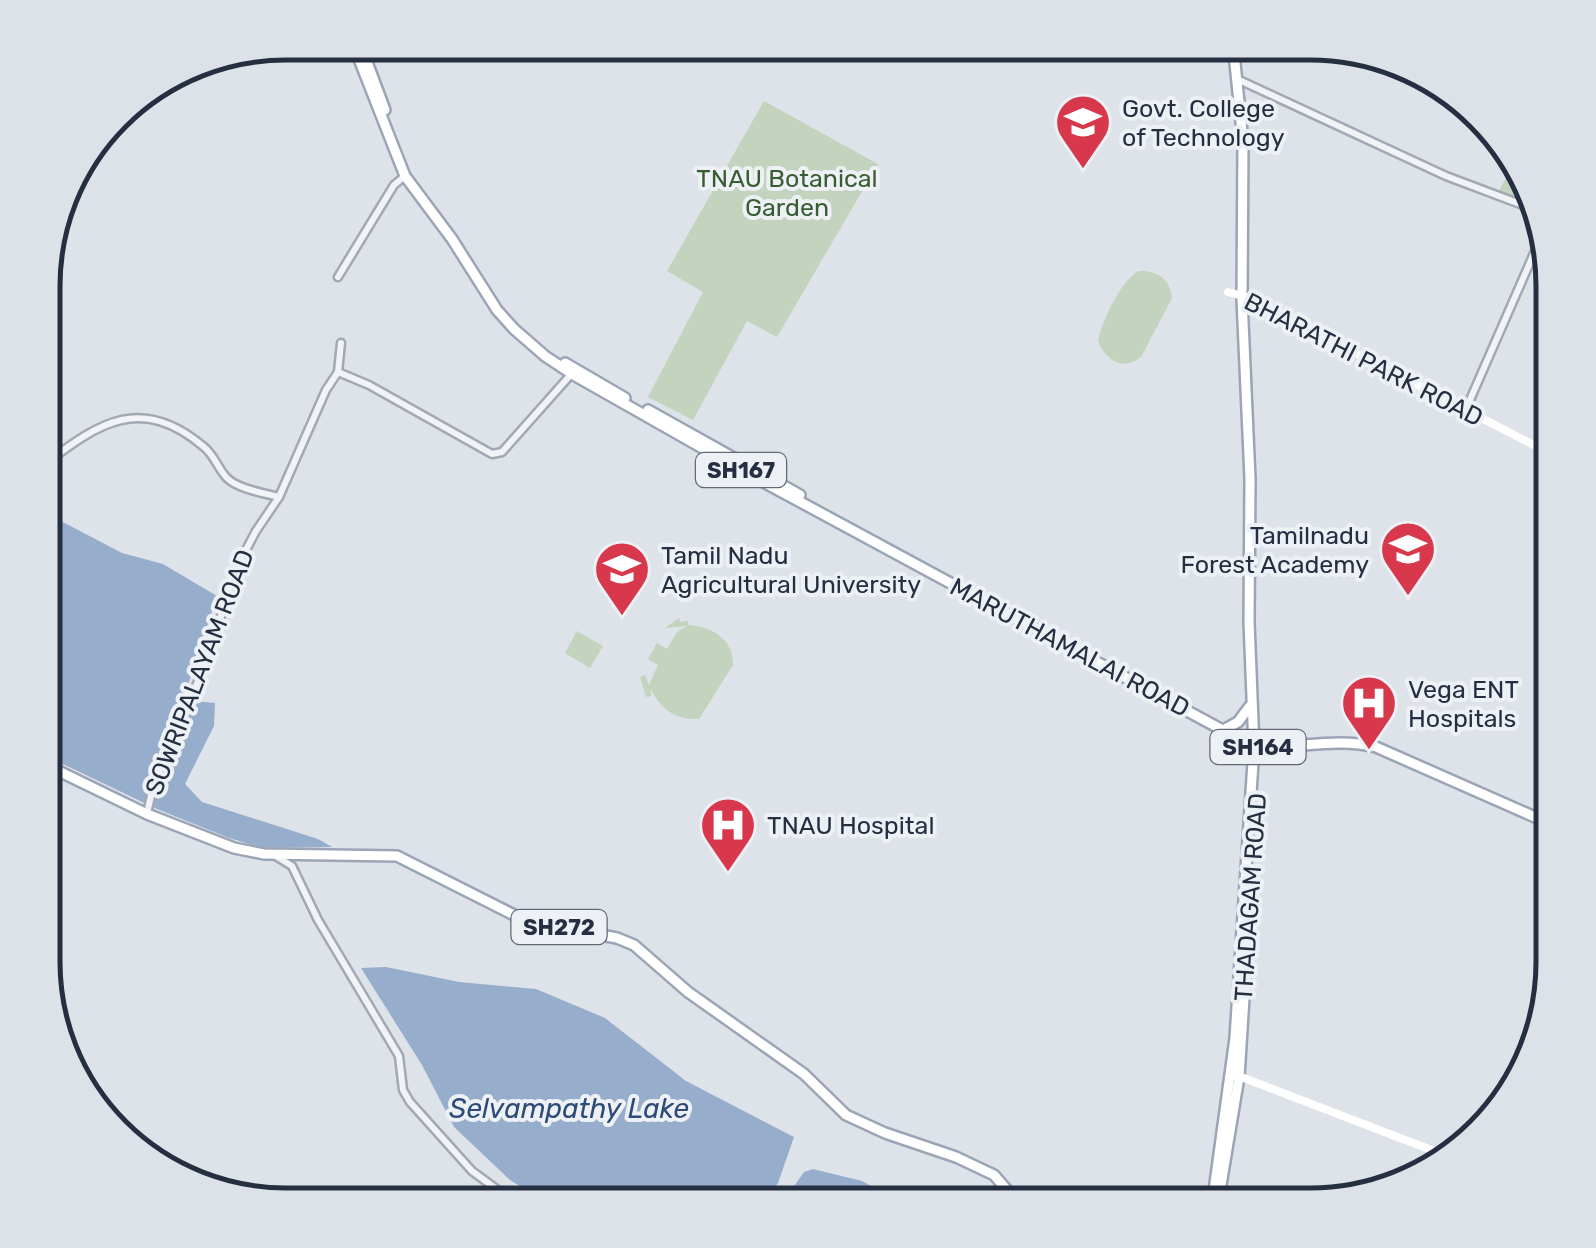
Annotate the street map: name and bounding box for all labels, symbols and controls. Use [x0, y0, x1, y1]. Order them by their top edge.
school or university icon: Govt. College of Technology [1053, 92, 1113, 171]
place label: Govt. College of Technology [1122, 94, 1285, 152]
park label: TNAU Botanical Garden [696, 164, 878, 222]
street label: BHARATHI PARK ROAD [1240, 287, 1488, 432]
road number: SH167 [696, 453, 786, 487]
school or university icon: Tamilnadu Forest Academy [1378, 519, 1438, 598]
place label: Tamilnadu Forest Academy [1180, 521, 1369, 579]
school or university icon: Tamil Nadu Agricultural University [592, 539, 652, 618]
place label: Tamil Nadu Agricultural University [661, 541, 921, 599]
street label: SOWRIPALAYAM ROAD [139, 545, 260, 799]
street label: MARUTHAMALAI ROAD [945, 572, 1194, 723]
hospital icon: Vega ENT Hospitals [1339, 673, 1399, 752]
place label: Vega ENT Hospitals [1408, 675, 1519, 733]
road number: SH164 [1210, 730, 1306, 764]
street label: THADAGAM ROAD [1229, 792, 1272, 1002]
hospital icon: TNAU Hospital [698, 795, 758, 874]
place label: TNAU Hospital [767, 811, 934, 840]
road number: SH272 [512, 910, 606, 944]
water label: Selvampathy Lake [449, 1092, 689, 1125]

